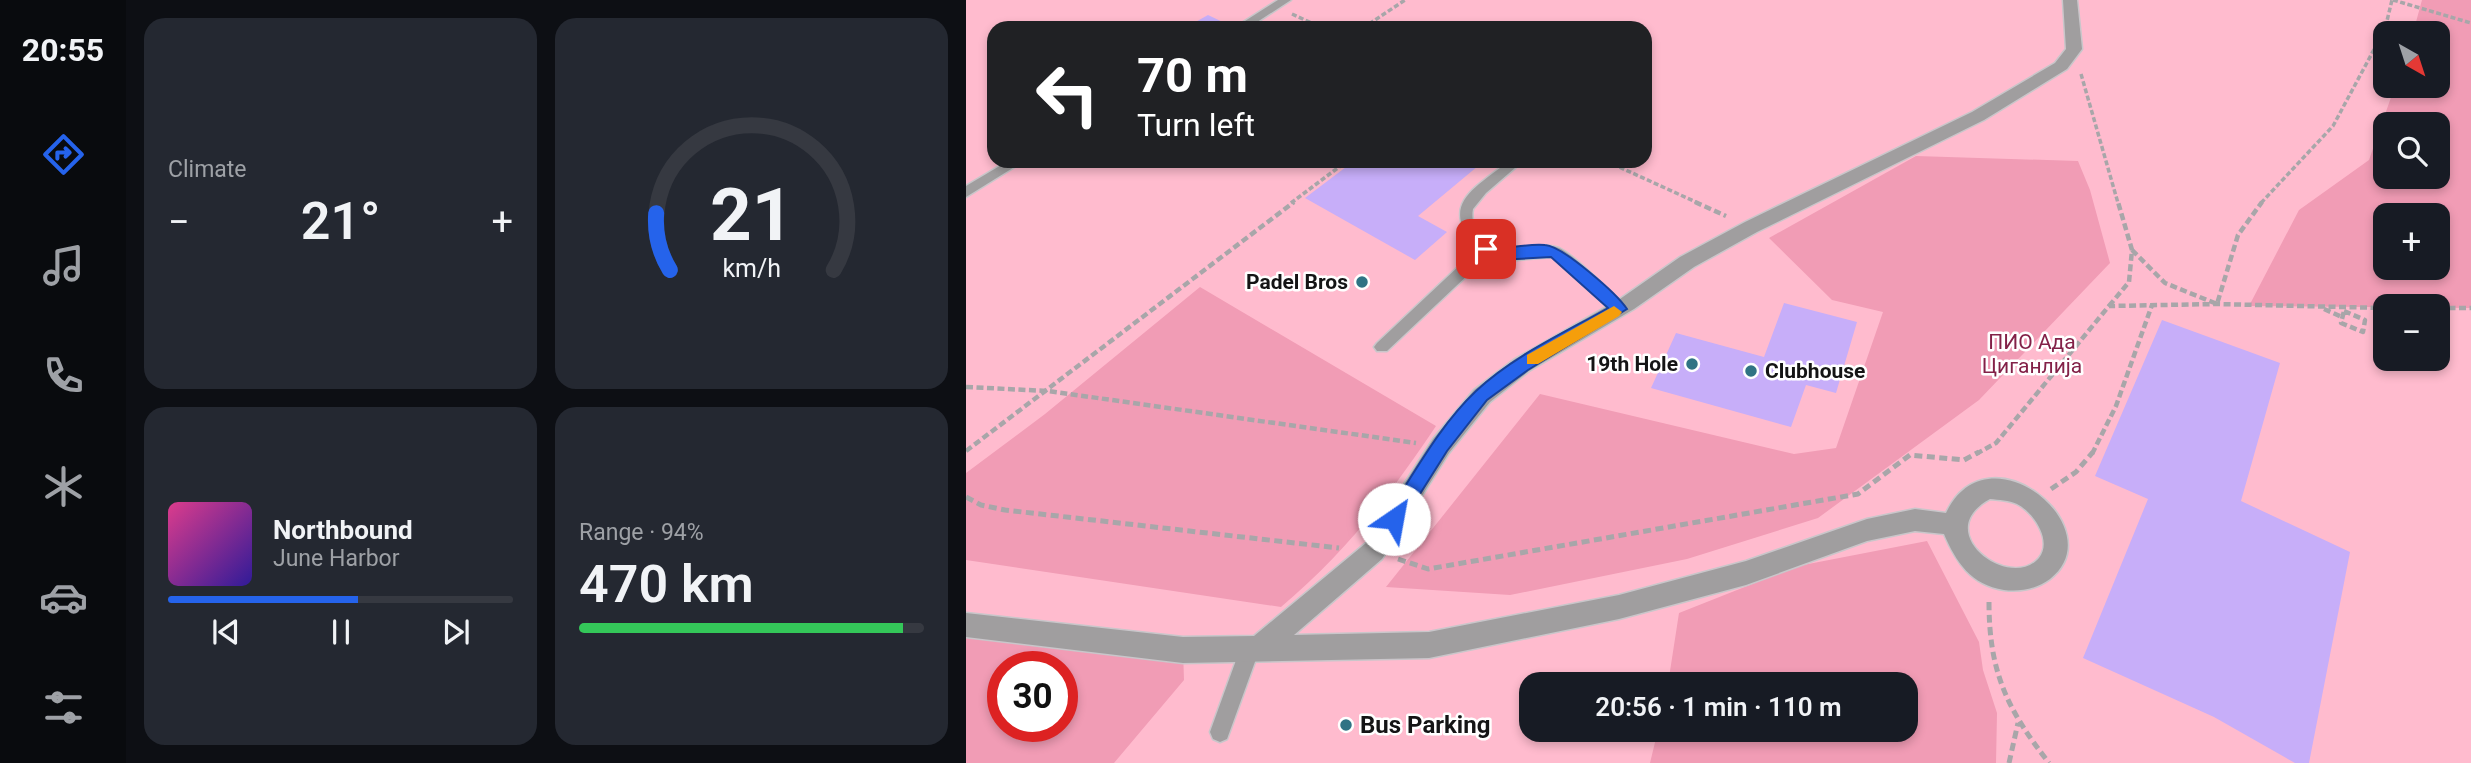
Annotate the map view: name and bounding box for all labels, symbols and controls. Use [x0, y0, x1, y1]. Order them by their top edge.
north arrow [2373, 21, 2450, 98]
map controls [2373, 21, 2450, 371]
text: 20:55 [22, 31, 104, 69]
text: 70 m [1137, 47, 1248, 104]
icon: left [1022, 49, 1113, 140]
text: Turn left [1137, 106, 1255, 144]
button: search [2373, 112, 2450, 189]
icon: directions [39, 130, 88, 179]
text: Climate [168, 156, 247, 183]
text: 21 [710, 172, 793, 258]
text: 21° [301, 191, 380, 252]
text: − [168, 200, 190, 244]
text: + [491, 200, 513, 244]
button: + [2373, 203, 2450, 280]
pin [1456, 219, 1516, 279]
icon: arrive [1467, 230, 1505, 268]
icon: music [39, 241, 88, 290]
text: km/h [722, 253, 781, 282]
place label: Padel Bros [1246, 270, 1348, 294]
marker: Padel Bros [1354, 274, 1370, 290]
button: − [2373, 294, 2450, 371]
park label: ПИО Ада Циганлија [1982, 330, 2082, 378]
icon: phone [39, 351, 88, 400]
place label: 19th Hole [1586, 352, 1678, 376]
marker: 19th Hole [1684, 356, 1700, 372]
place label: Clubhouse [1765, 359, 1865, 383]
marker: Clubhouse [1743, 363, 1759, 379]
icon: climate [39, 462, 88, 511]
position arrow [1357, 482, 1431, 556]
text: Northbound [273, 515, 413, 545]
text: Range · 94% [579, 519, 704, 546]
text: June Harbor [273, 545, 400, 572]
text: 470 km [579, 554, 754, 615]
icon: car [39, 573, 88, 622]
icon: previous [207, 613, 245, 651]
icon: pause [322, 613, 360, 651]
icon: next [437, 613, 475, 651]
speed limit sign: 30 [987, 651, 1078, 742]
icon: filters [39, 683, 88, 732]
text: 20:56 · 1 min · 110 m [1595, 692, 1842, 722]
place label: Bus Parking [1360, 711, 1490, 739]
marker: Bus Parking [1338, 717, 1354, 733]

